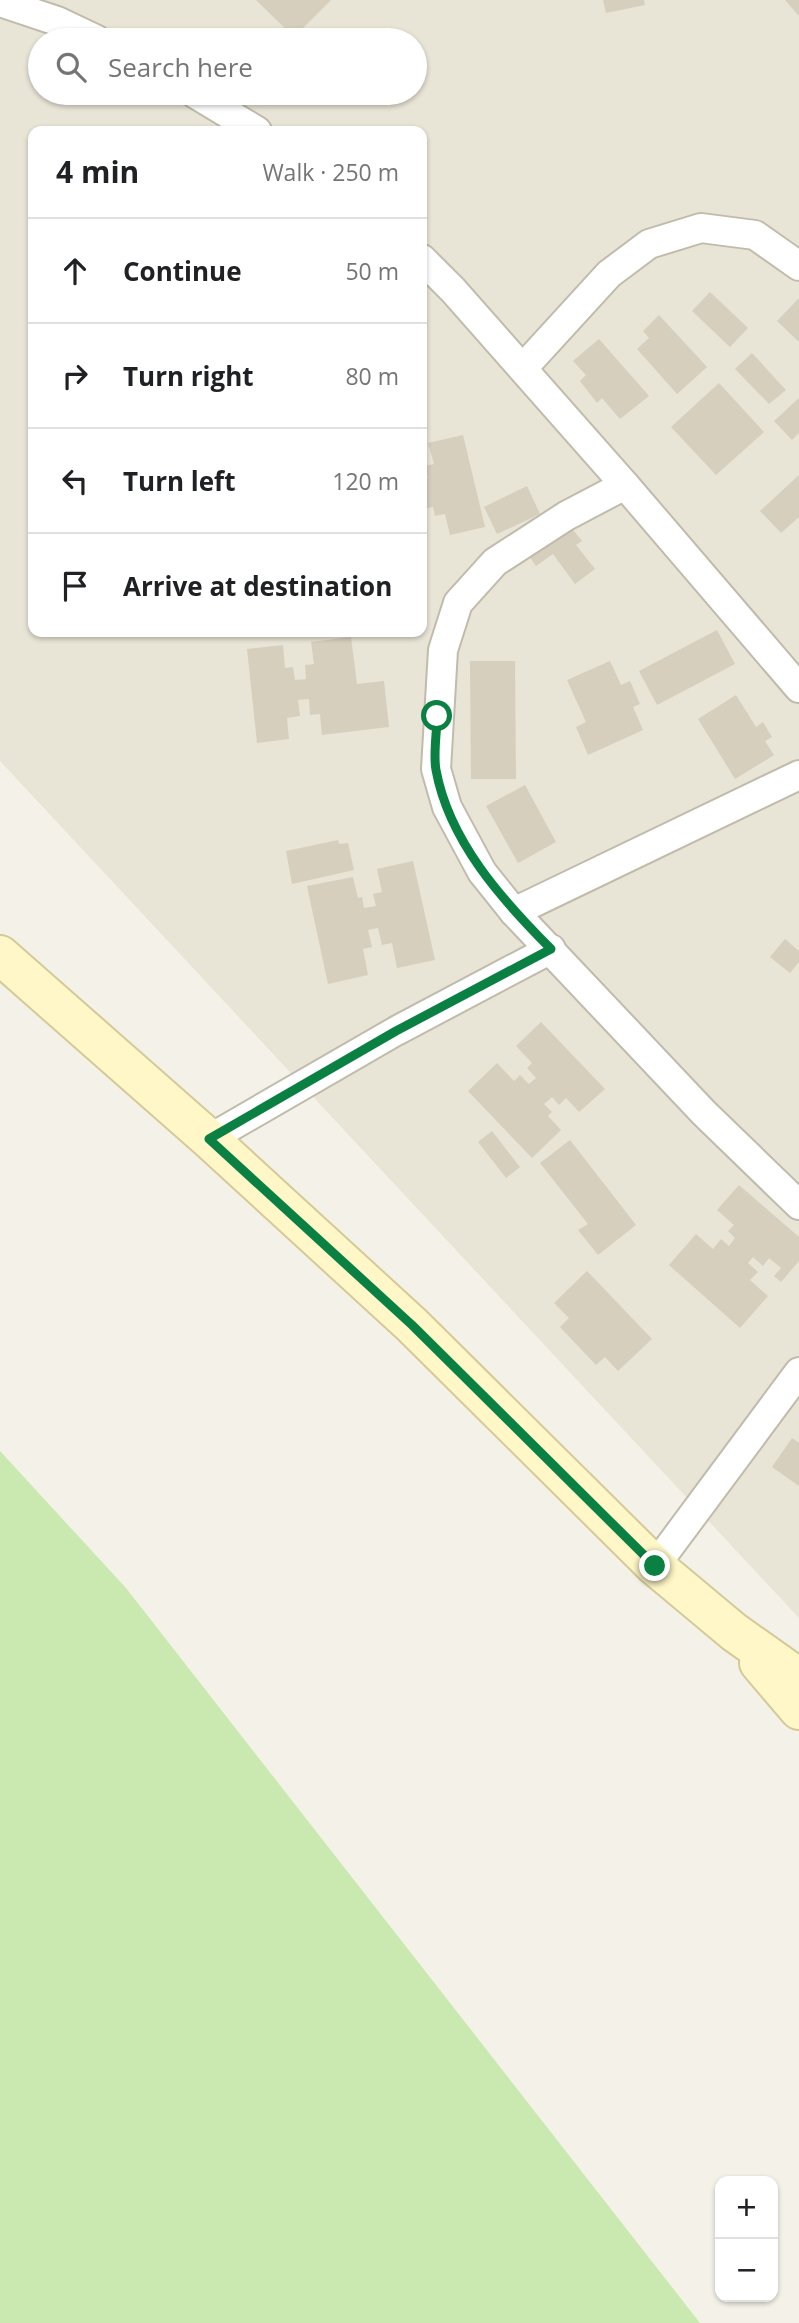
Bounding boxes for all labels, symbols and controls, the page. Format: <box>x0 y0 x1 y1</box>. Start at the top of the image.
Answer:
search box <box>28 28 427 105</box>
icon: search <box>52 48 90 86</box>
text: Search here <box>108 49 253 85</box>
text: 4 min <box>56 151 139 192</box>
text: Walk · 250 m <box>262 156 399 188</box>
icon: ahead <box>56 252 94 290</box>
text: Continue <box>123 253 242 289</box>
text: 50 m <box>345 255 399 287</box>
icon: right <box>56 357 94 395</box>
text: Turn right <box>123 358 254 394</box>
text: 80 m <box>345 360 399 392</box>
icon: left <box>56 462 94 500</box>
text: Turn left <box>123 463 235 499</box>
text: 120 m <box>332 465 399 497</box>
icon: arrive <box>56 567 94 605</box>
text: Arrive at destination <box>123 568 392 604</box>
route start <box>421 700 452 731</box>
route end <box>639 1550 670 1581</box>
map controls <box>715 2176 778 2302</box>
button: + <box>715 2176 778 2239</box>
button: − <box>715 2239 778 2302</box>

